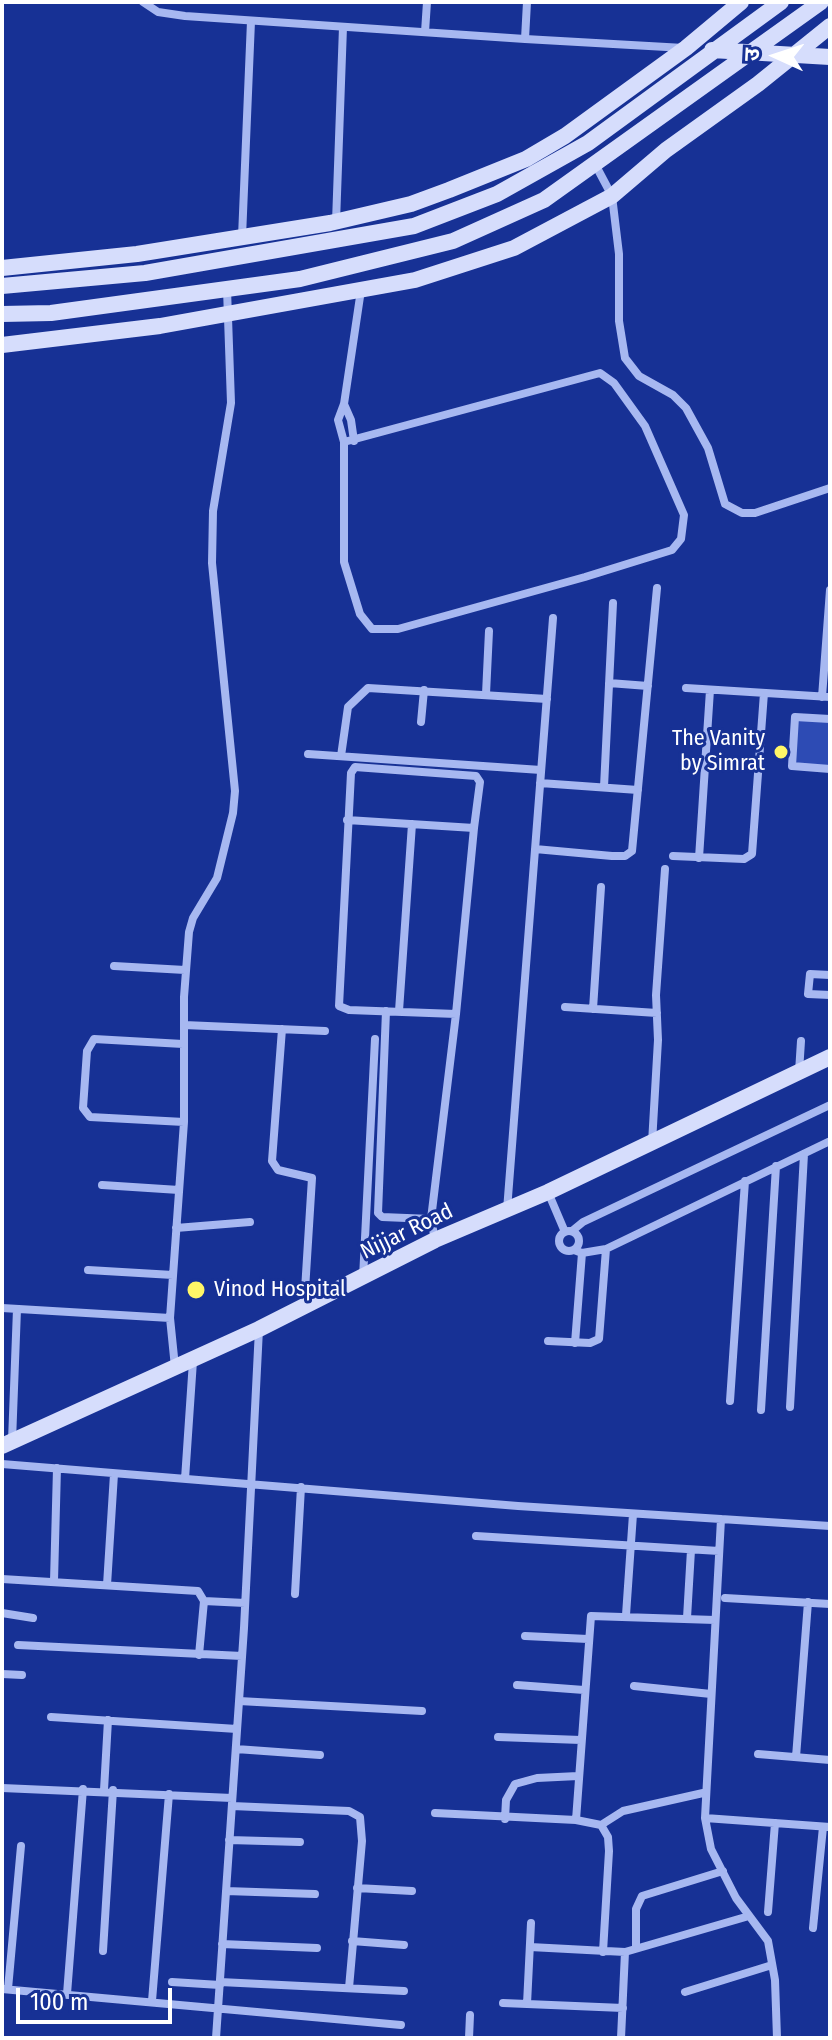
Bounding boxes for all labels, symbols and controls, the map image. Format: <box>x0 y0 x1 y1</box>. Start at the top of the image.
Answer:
north arrow <box>736 16 816 96</box>
text: उ <box>738 48 765 62</box>
place label: The Vanity by Simrat <box>672 726 765 778</box>
marker: The Vanity by Simrat <box>772 743 790 761</box>
street label: Nijjar Road <box>357 1198 457 1266</box>
place label: Vinod Hospital <box>214 1277 346 1303</box>
marker: Vinod Hospital <box>185 1279 207 1301</box>
scale bar <box>20 1972 176 2022</box>
text: 100 m <box>30 1988 88 2016</box>

